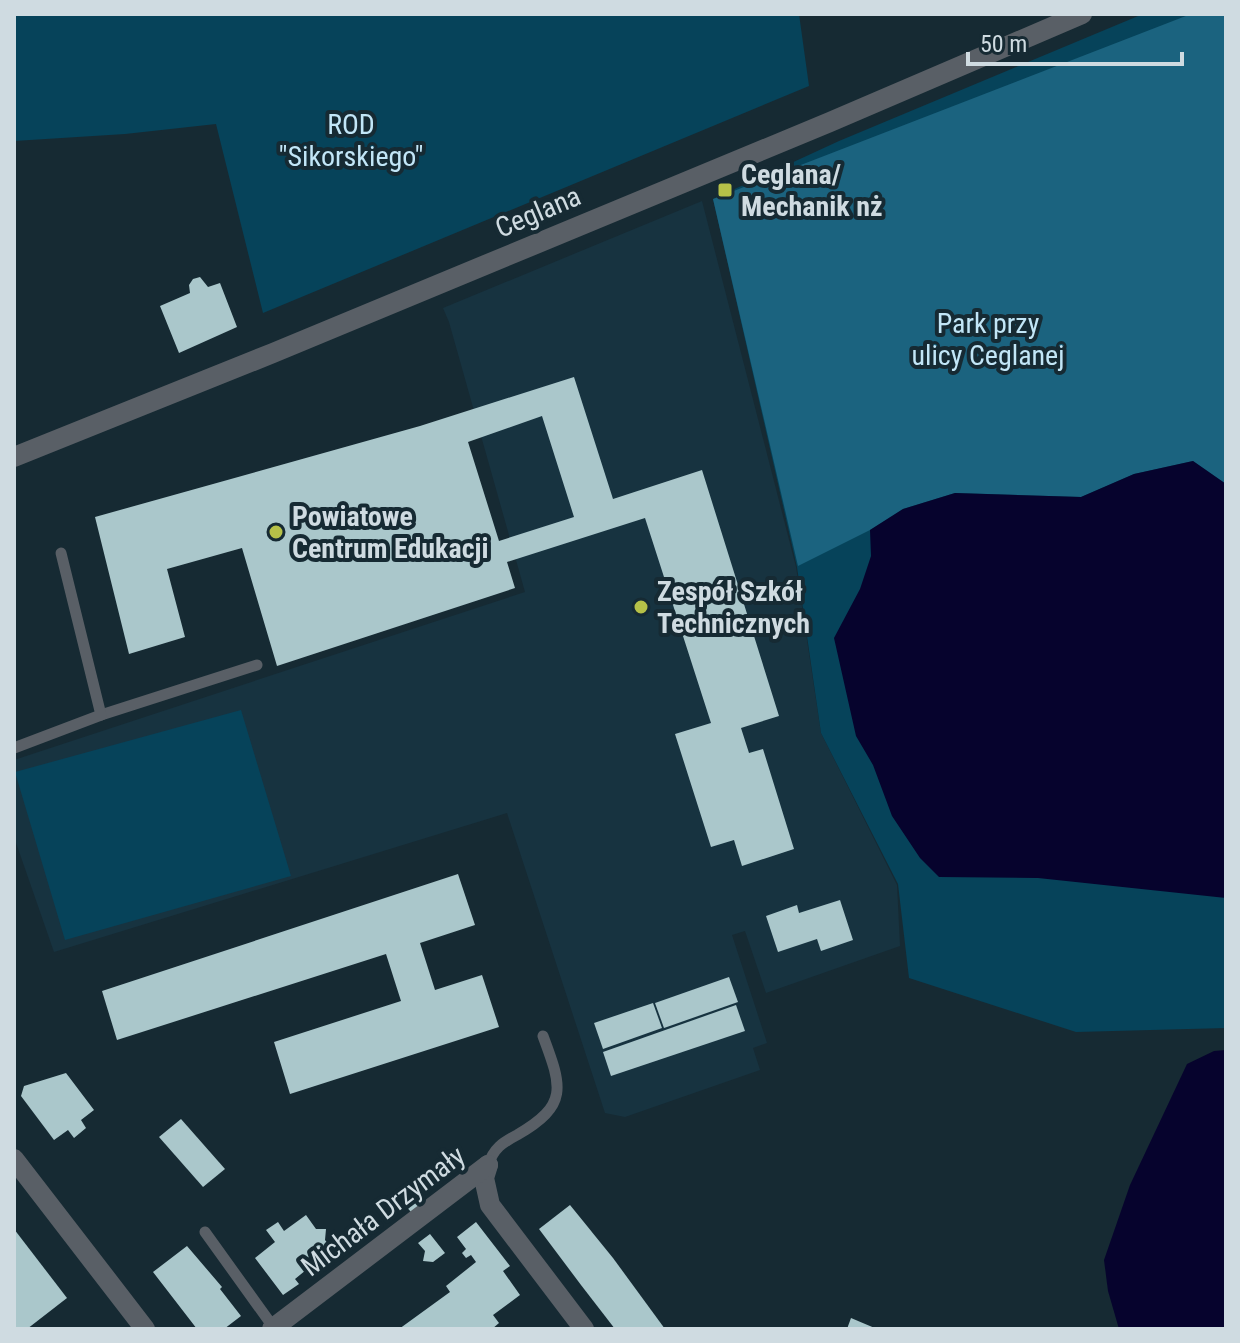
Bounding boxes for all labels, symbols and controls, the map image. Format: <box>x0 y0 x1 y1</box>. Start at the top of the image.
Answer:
scale bar <box>968 16 1182 66</box>
text: 50 m <box>980 30 1027 58</box>
park label: ROD "Sikorskiego" <box>278 108 424 173</box>
place label: Ceglana/ Mechanik nż <box>741 158 883 223</box>
street label: Ceglana <box>490 179 586 245</box>
marker: Ceglana/ Mechanik nż <box>716 181 734 199</box>
park label: Park przy ulicy Ceglanej <box>911 307 1065 372</box>
place label: Powiatowe Centrum Edukacji <box>292 500 488 565</box>
marker: Powiatowe Centrum Edukacji <box>267 523 285 541</box>
place label: Zespół Szkół Technicznych <box>657 575 810 640</box>
marker: Zespół Szkół Technicznych <box>632 598 650 616</box>
street label: Michała Drzymały <box>295 1139 471 1283</box>

